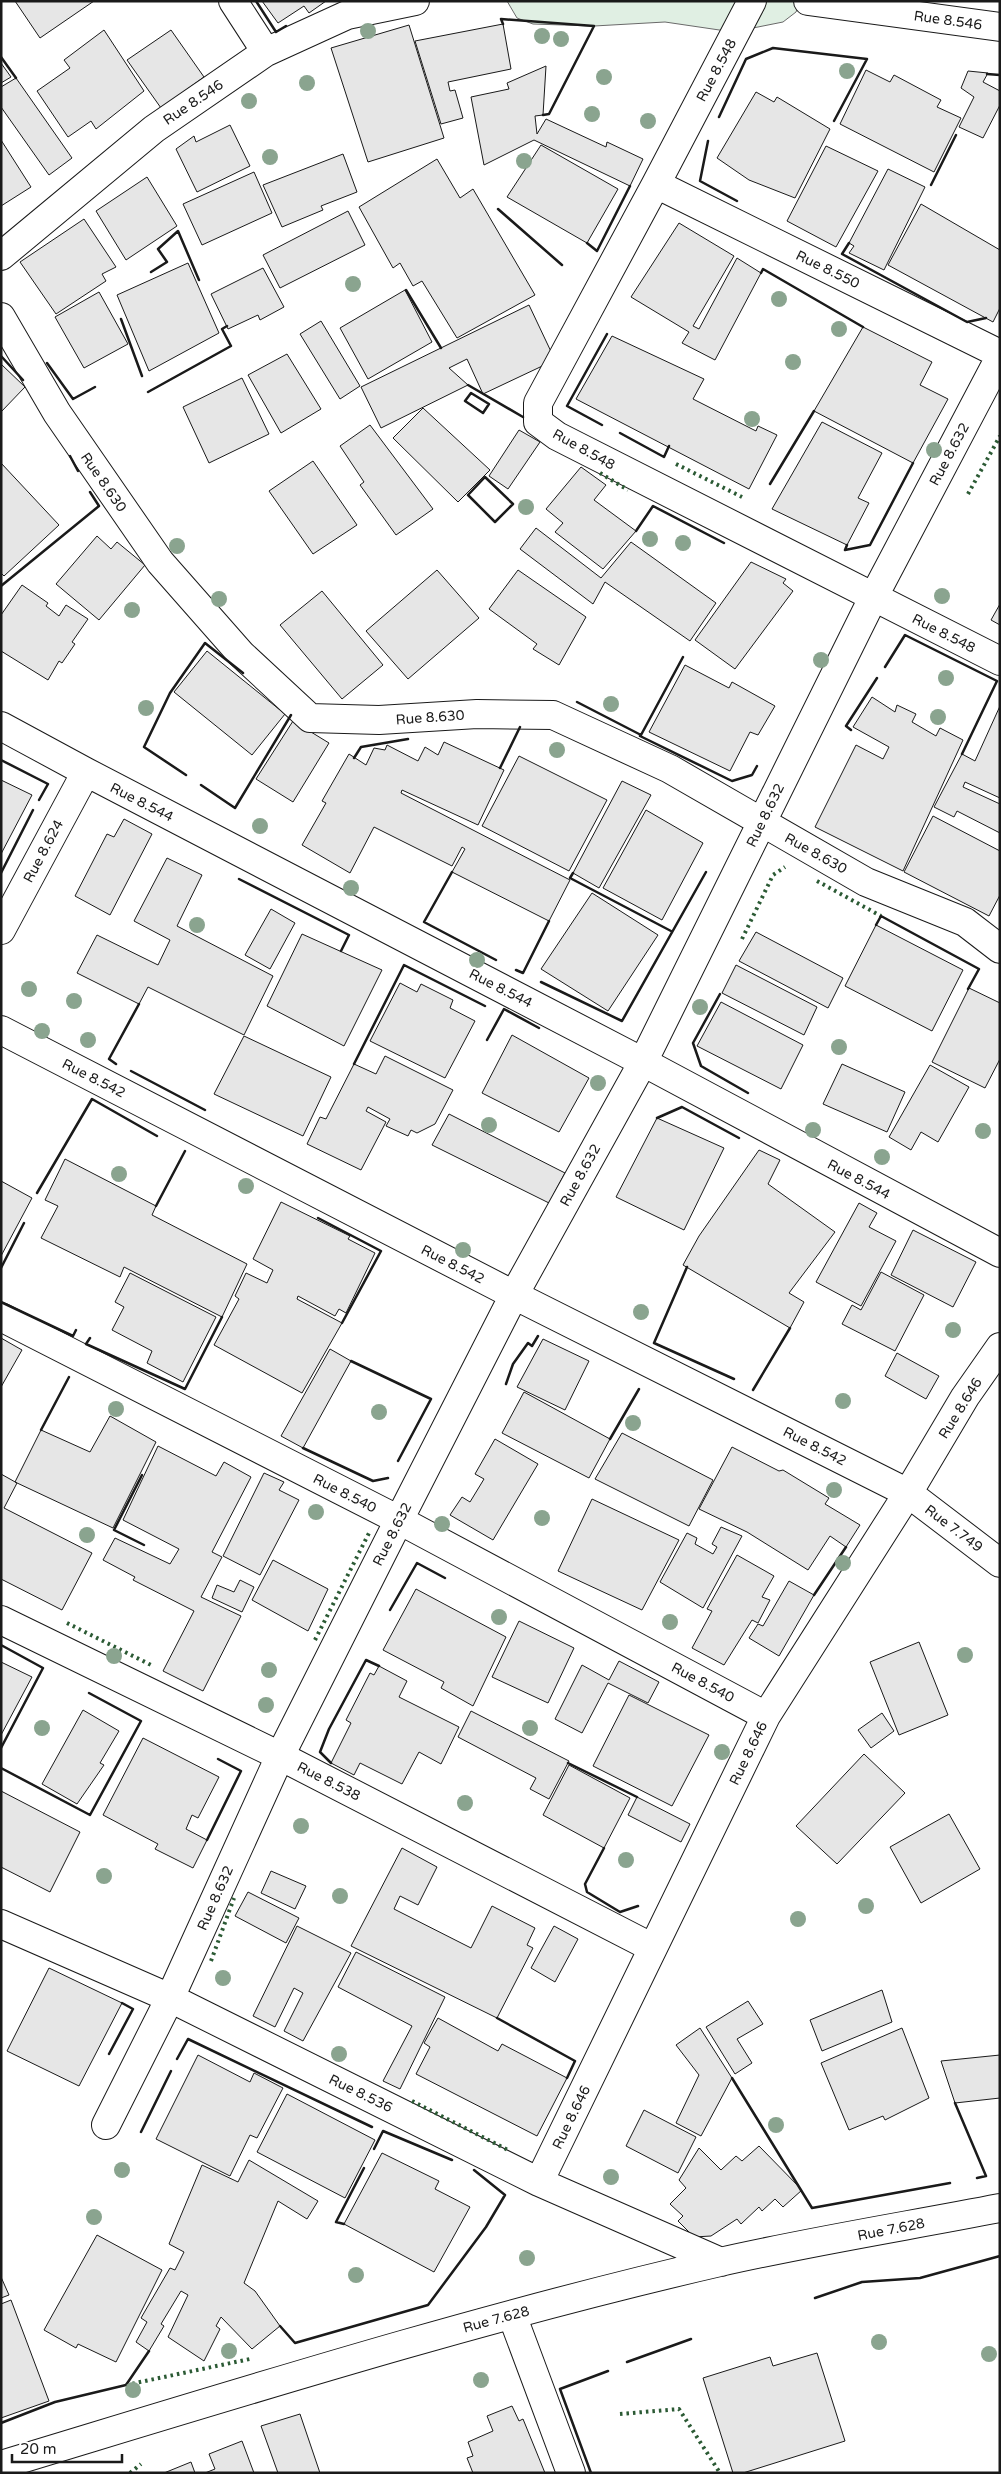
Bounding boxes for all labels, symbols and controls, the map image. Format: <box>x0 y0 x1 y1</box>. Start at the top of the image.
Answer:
street label: Rue 8.546 <box>913 7 983 34</box>
street label: Rue 8.548 <box>693 36 740 105</box>
street label: Rue 8.546 <box>160 76 227 129</box>
street label: Rue 8.550 <box>793 247 863 292</box>
street label: Rue 8.632 <box>926 420 973 489</box>
street label: Rue 8.548 <box>550 425 618 474</box>
street label: Rue 8.630 <box>77 449 130 516</box>
street label: Rue 8.548 <box>909 610 978 657</box>
street label: Rue 8.630 <box>395 707 465 728</box>
street label: Rue 8.544 <box>107 779 176 826</box>
street label: Rue 8.632 <box>743 781 788 850</box>
street label: Rue 8.624 <box>20 817 67 886</box>
street label: Rue 8.630 <box>782 829 850 878</box>
street label: Rue 8.544 <box>466 965 535 1012</box>
street label: Rue 8.542 <box>59 1055 128 1102</box>
street label: Rue 8.632 <box>556 1141 605 1209</box>
street label: Rue 8.544 <box>824 1156 893 1203</box>
street label: Rue 8.542 <box>418 1241 487 1288</box>
street label: Rue 8.646 <box>935 1374 986 1442</box>
street label: Rue 8.542 <box>780 1423 849 1470</box>
street label: Rue 8.540 <box>310 1470 379 1517</box>
street label: Rue 8.632 <box>369 1500 416 1569</box>
street label: Rue 7.749 <box>921 1501 986 1556</box>
street label: Rue 8.540 <box>668 1659 737 1706</box>
street label: Rue 8.646 <box>726 1718 771 1788</box>
street label: Rue 8.538 <box>294 1758 363 1805</box>
street label: Rue 8.632 <box>194 1863 237 1933</box>
street label: Rue 8.536 <box>326 2071 396 2116</box>
street label: Rue 8.646 <box>549 2082 594 2152</box>
street label: Rue 7.628 <box>856 2215 926 2244</box>
street label: Rue 7.628 <box>461 2302 531 2337</box>
scale bar <box>12 2432 122 2464</box>
text: 20 m <box>20 2440 57 2458</box>

